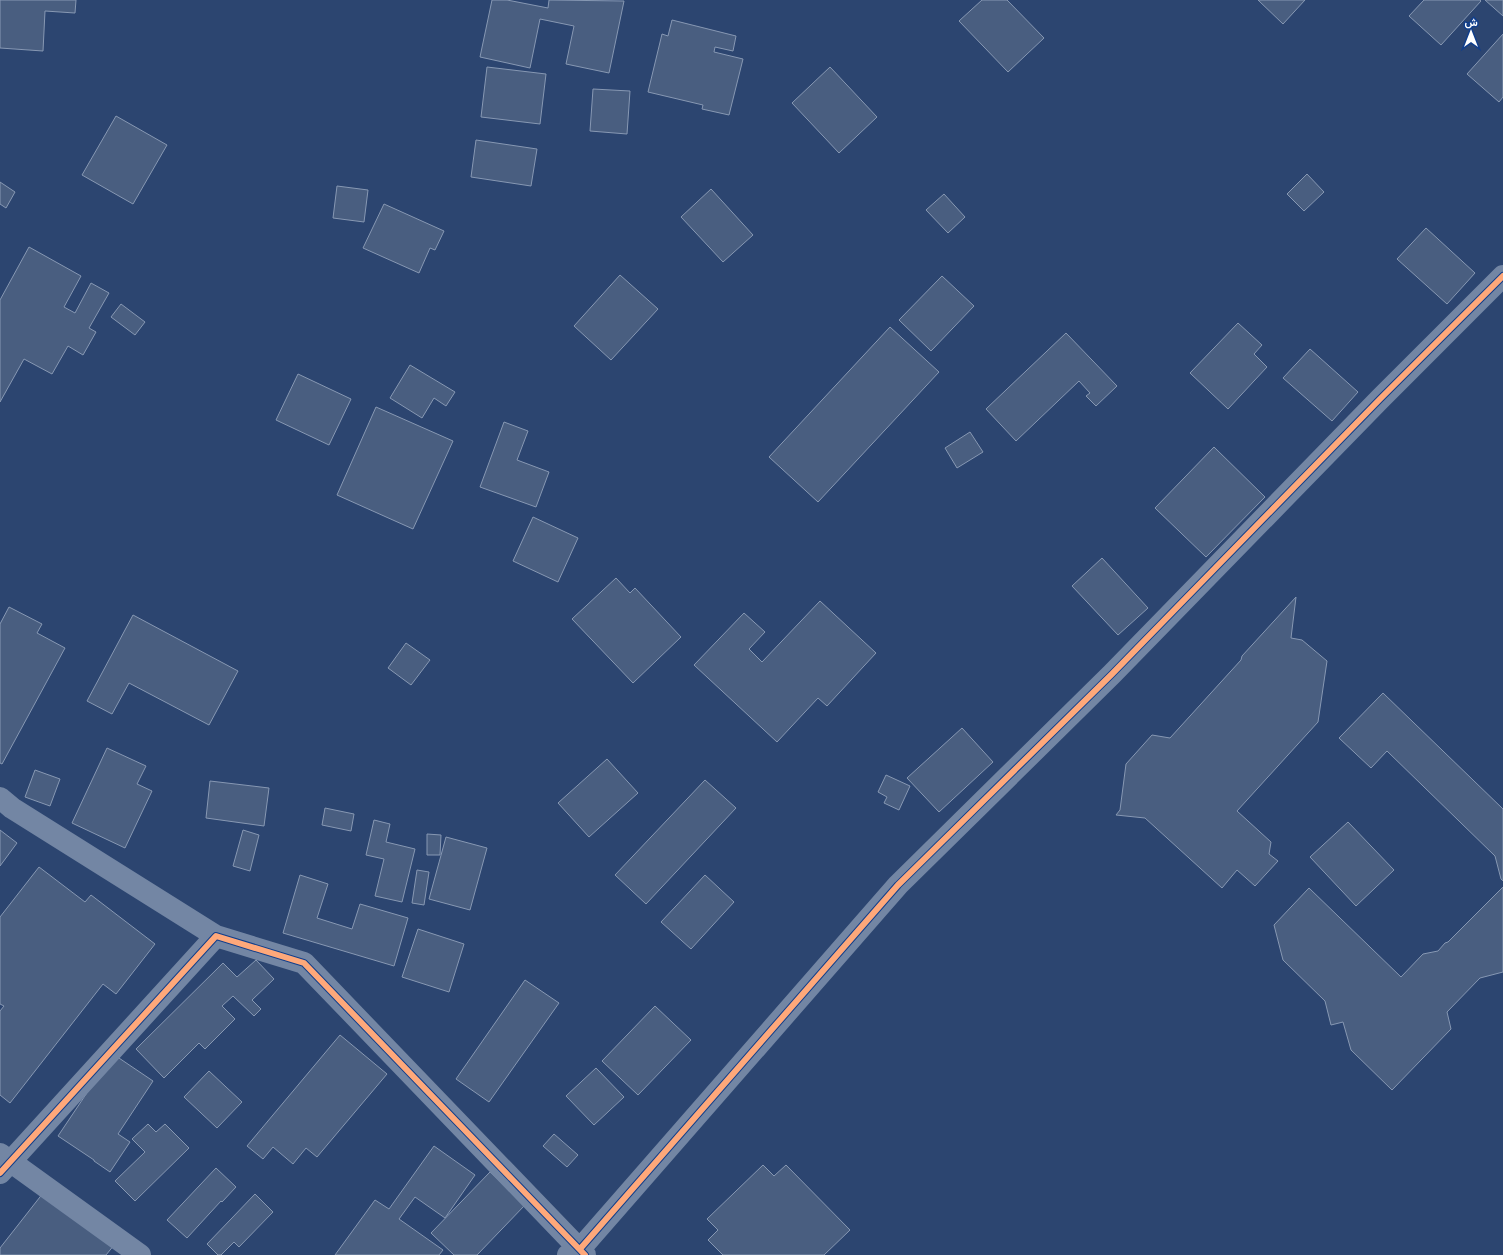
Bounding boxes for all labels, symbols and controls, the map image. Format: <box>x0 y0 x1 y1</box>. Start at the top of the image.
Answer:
north arrow <box>1451 12 1491 52</box>
text: ش <box>1464 15 1478 29</box>

